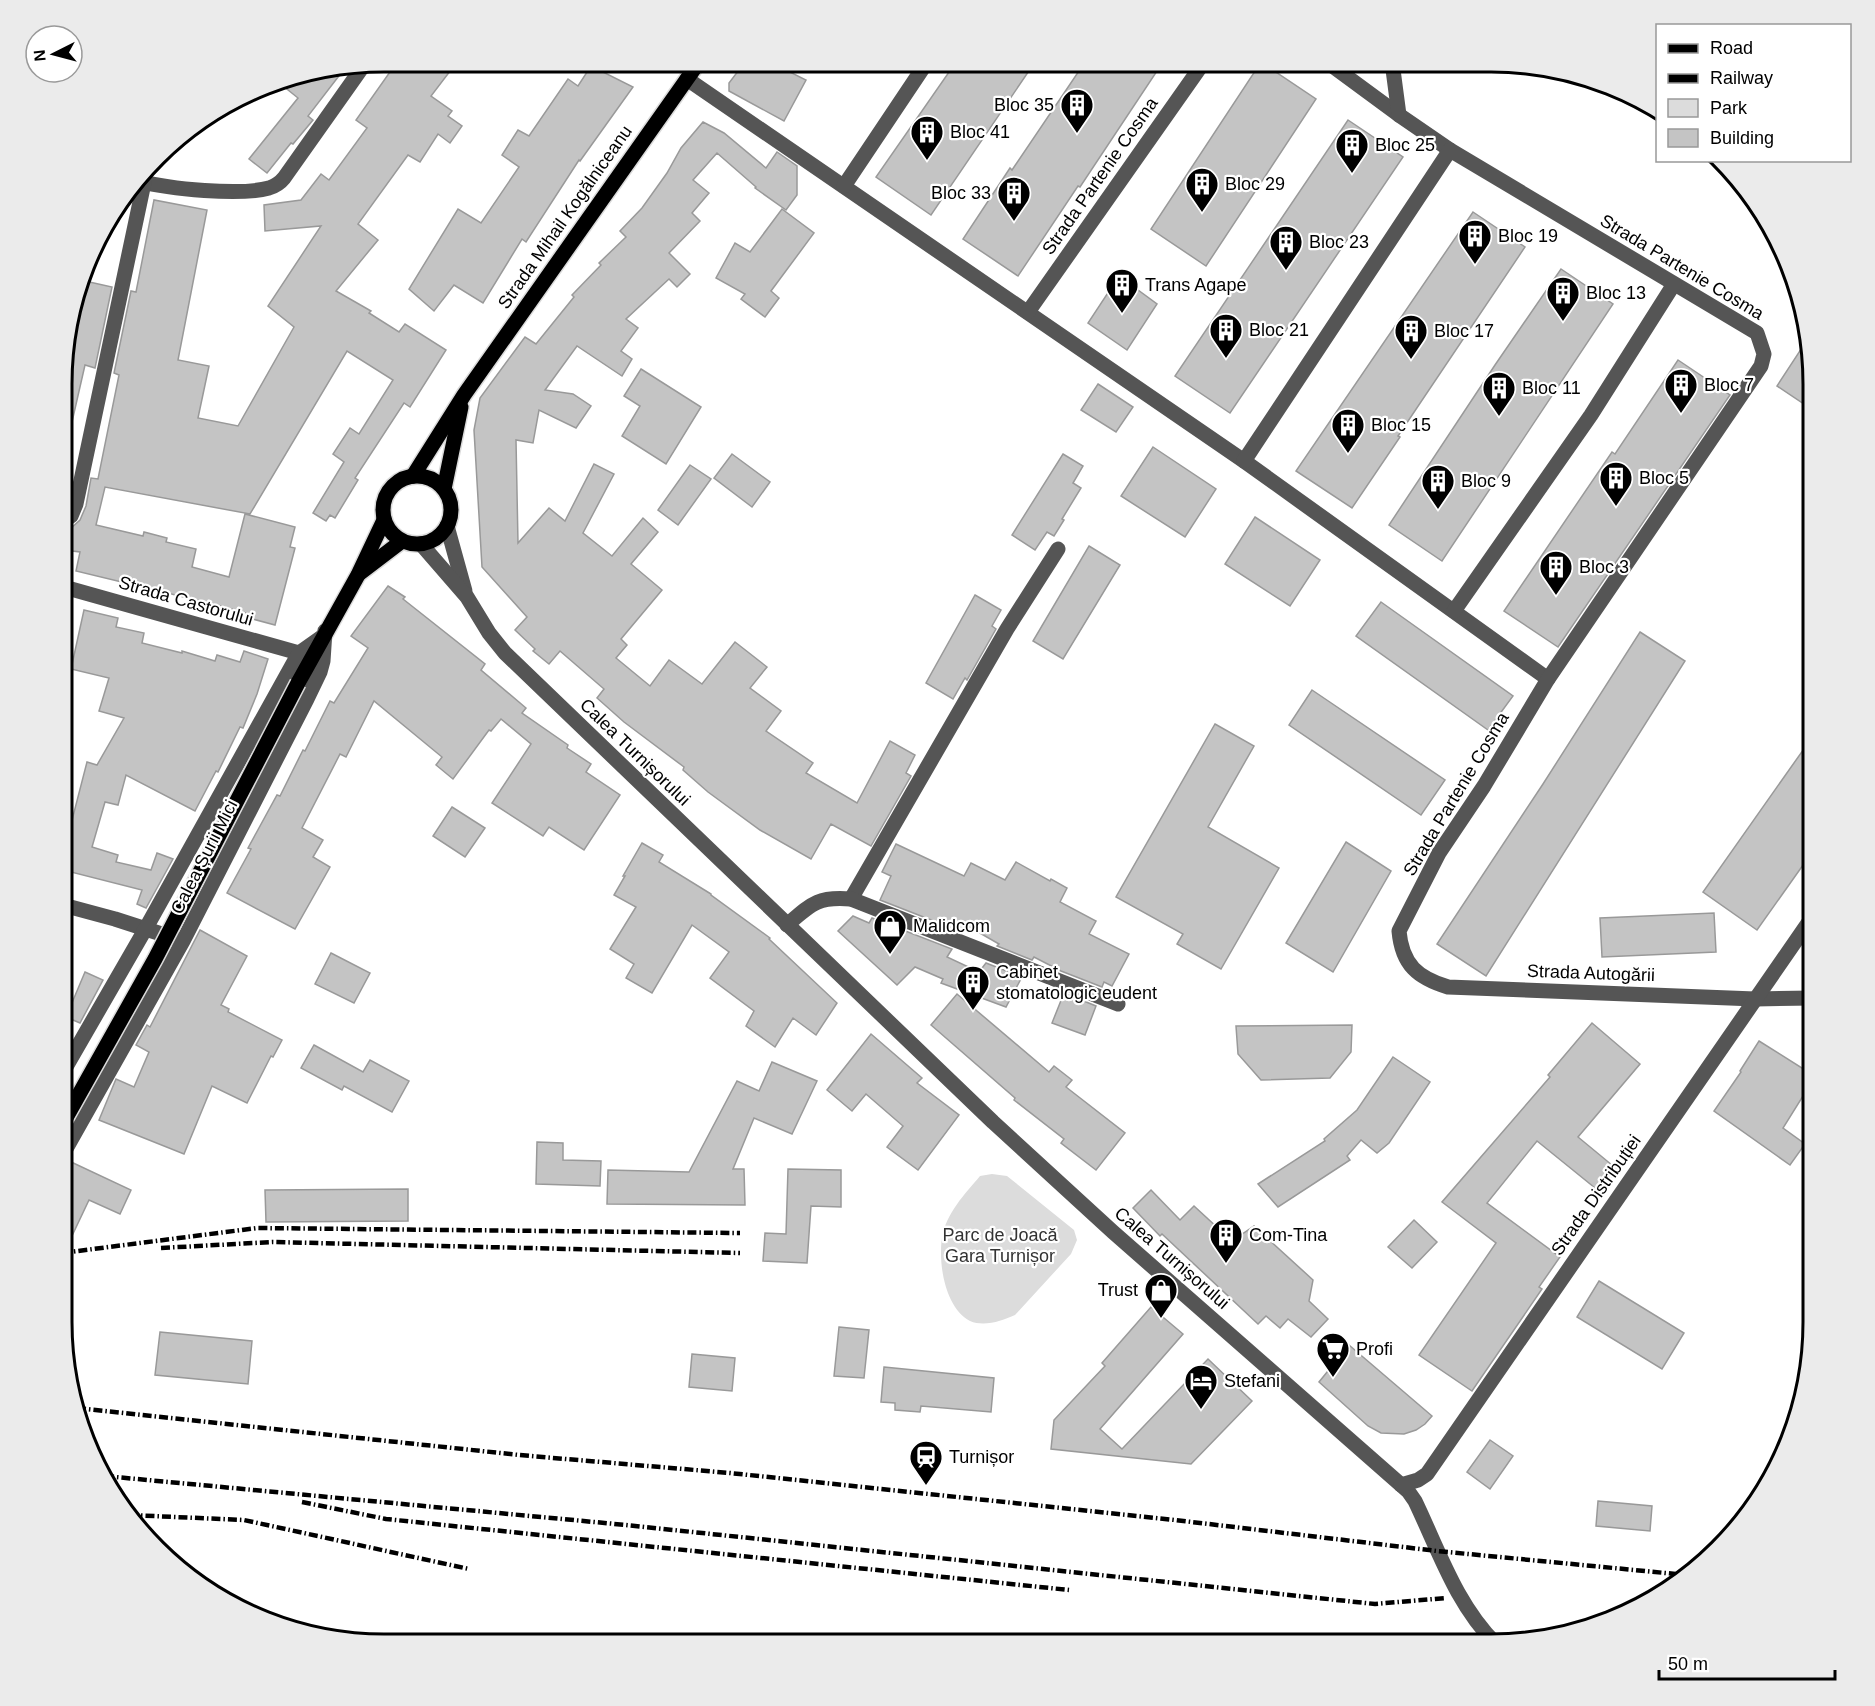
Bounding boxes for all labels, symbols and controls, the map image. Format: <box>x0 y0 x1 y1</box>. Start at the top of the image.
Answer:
north arrow <box>24 24 84 84</box>
legend <box>1656 24 1851 162</box>
text: Road <box>1710 38 1753 58</box>
text: N <box>31 49 49 62</box>
text: Railway <box>1710 68 1773 88</box>
building icon: Bloc 35 <box>1059 87 1095 134</box>
street label: Strada Partenie Cosma <box>1038 93 1162 258</box>
place label: Bloc 35 <box>994 95 1054 115</box>
text: Park <box>1710 98 1748 118</box>
building icon: Bloc 41 <box>909 114 945 161</box>
street label: Strada Mihail Kogălniceanu <box>494 122 636 312</box>
place label: Bloc 41 <box>950 122 1010 142</box>
building icon: Bloc 25 <box>1334 127 1370 174</box>
text: Building <box>1710 128 1774 148</box>
place label: Bloc 25 <box>1375 135 1435 155</box>
building icon: Bloc 29 <box>1184 166 1220 213</box>
place label: Bloc 29 <box>1225 174 1285 194</box>
building icon: Bloc 33 <box>996 175 1032 222</box>
place label: Bloc 33 <box>931 183 991 203</box>
street label: Strada Partenie Cosma <box>1597 210 1768 324</box>
building icon: Bloc 19 <box>1457 218 1493 265</box>
building icon: Bloc 23 <box>1268 224 1304 271</box>
place label: Bloc 19 <box>1498 226 1558 246</box>
place label: Bloc 23 <box>1309 232 1369 252</box>
building icon: Trans Agape <box>1104 267 1140 314</box>
place label: Trans Agape <box>1145 275 1246 295</box>
building icon: Bloc 13 <box>1545 275 1581 322</box>
place label: Bloc 13 <box>1586 283 1646 303</box>
building icon: Bloc 21 <box>1208 312 1244 359</box>
building icon: Bloc 17 <box>1393 313 1429 360</box>
place label: Bloc 21 <box>1249 320 1309 340</box>
place label: Bloc 17 <box>1434 321 1494 341</box>
building icon: Bloc 7 <box>1663 367 1699 414</box>
building icon: Bloc 11 <box>1481 370 1517 417</box>
place label: Bloc 7 <box>1704 375 1754 395</box>
place label: Bloc 11 <box>1522 378 1581 398</box>
building icon: Bloc 15 <box>1330 407 1366 454</box>
place label: Bloc 15 <box>1371 415 1431 435</box>
building icon: Bloc 5 <box>1598 460 1634 507</box>
building icon: Bloc 9 <box>1420 463 1456 510</box>
place label: Bloc 5 <box>1639 468 1689 488</box>
place label: Bloc 9 <box>1461 471 1511 491</box>
building icon: Bloc 3 <box>1538 549 1574 596</box>
place label: Bloc 3 <box>1579 557 1629 577</box>
street label: Strada Castorului <box>116 572 256 630</box>
street label: Calea Turnișorului <box>576 694 694 810</box>
street label: Strada Partenie Cosma <box>1399 708 1513 879</box>
street label: Calea Șurii Mici <box>167 797 241 917</box>
shop icon: Malidcom <box>872 908 908 955</box>
place label: Malidcom <box>913 916 990 936</box>
street label: Strada Autogării <box>1527 961 1655 985</box>
place label: Cabinet stomatologic eudent <box>996 962 1157 1003</box>
building icon: Cabinet stomatologic eudent <box>955 964 991 1011</box>
street label: Strada Distribuției <box>1547 1131 1645 1259</box>
street label: Calea Turnișorului <box>1111 1203 1233 1313</box>
building icon: Com-Tina <box>1208 1217 1244 1264</box>
park label: Parc de Joacă Gara Turnișor <box>942 1225 1059 1266</box>
place label: Com-Tina <box>1249 1225 1328 1245</box>
shop icon: Trust <box>1143 1272 1179 1319</box>
place label: Trust <box>1098 1280 1138 1300</box>
supermarket icon: Profi <box>1315 1331 1351 1378</box>
place label: Profi <box>1356 1339 1393 1359</box>
hotel icon: Stefani <box>1183 1363 1219 1410</box>
place label: Stefani <box>1224 1371 1280 1391</box>
station icon: Turnișor <box>908 1439 944 1486</box>
place label: Turnișor <box>949 1447 1014 1467</box>
scale bar <box>1659 1643 1834 1681</box>
text: 50 m <box>1668 1654 1708 1674</box>

